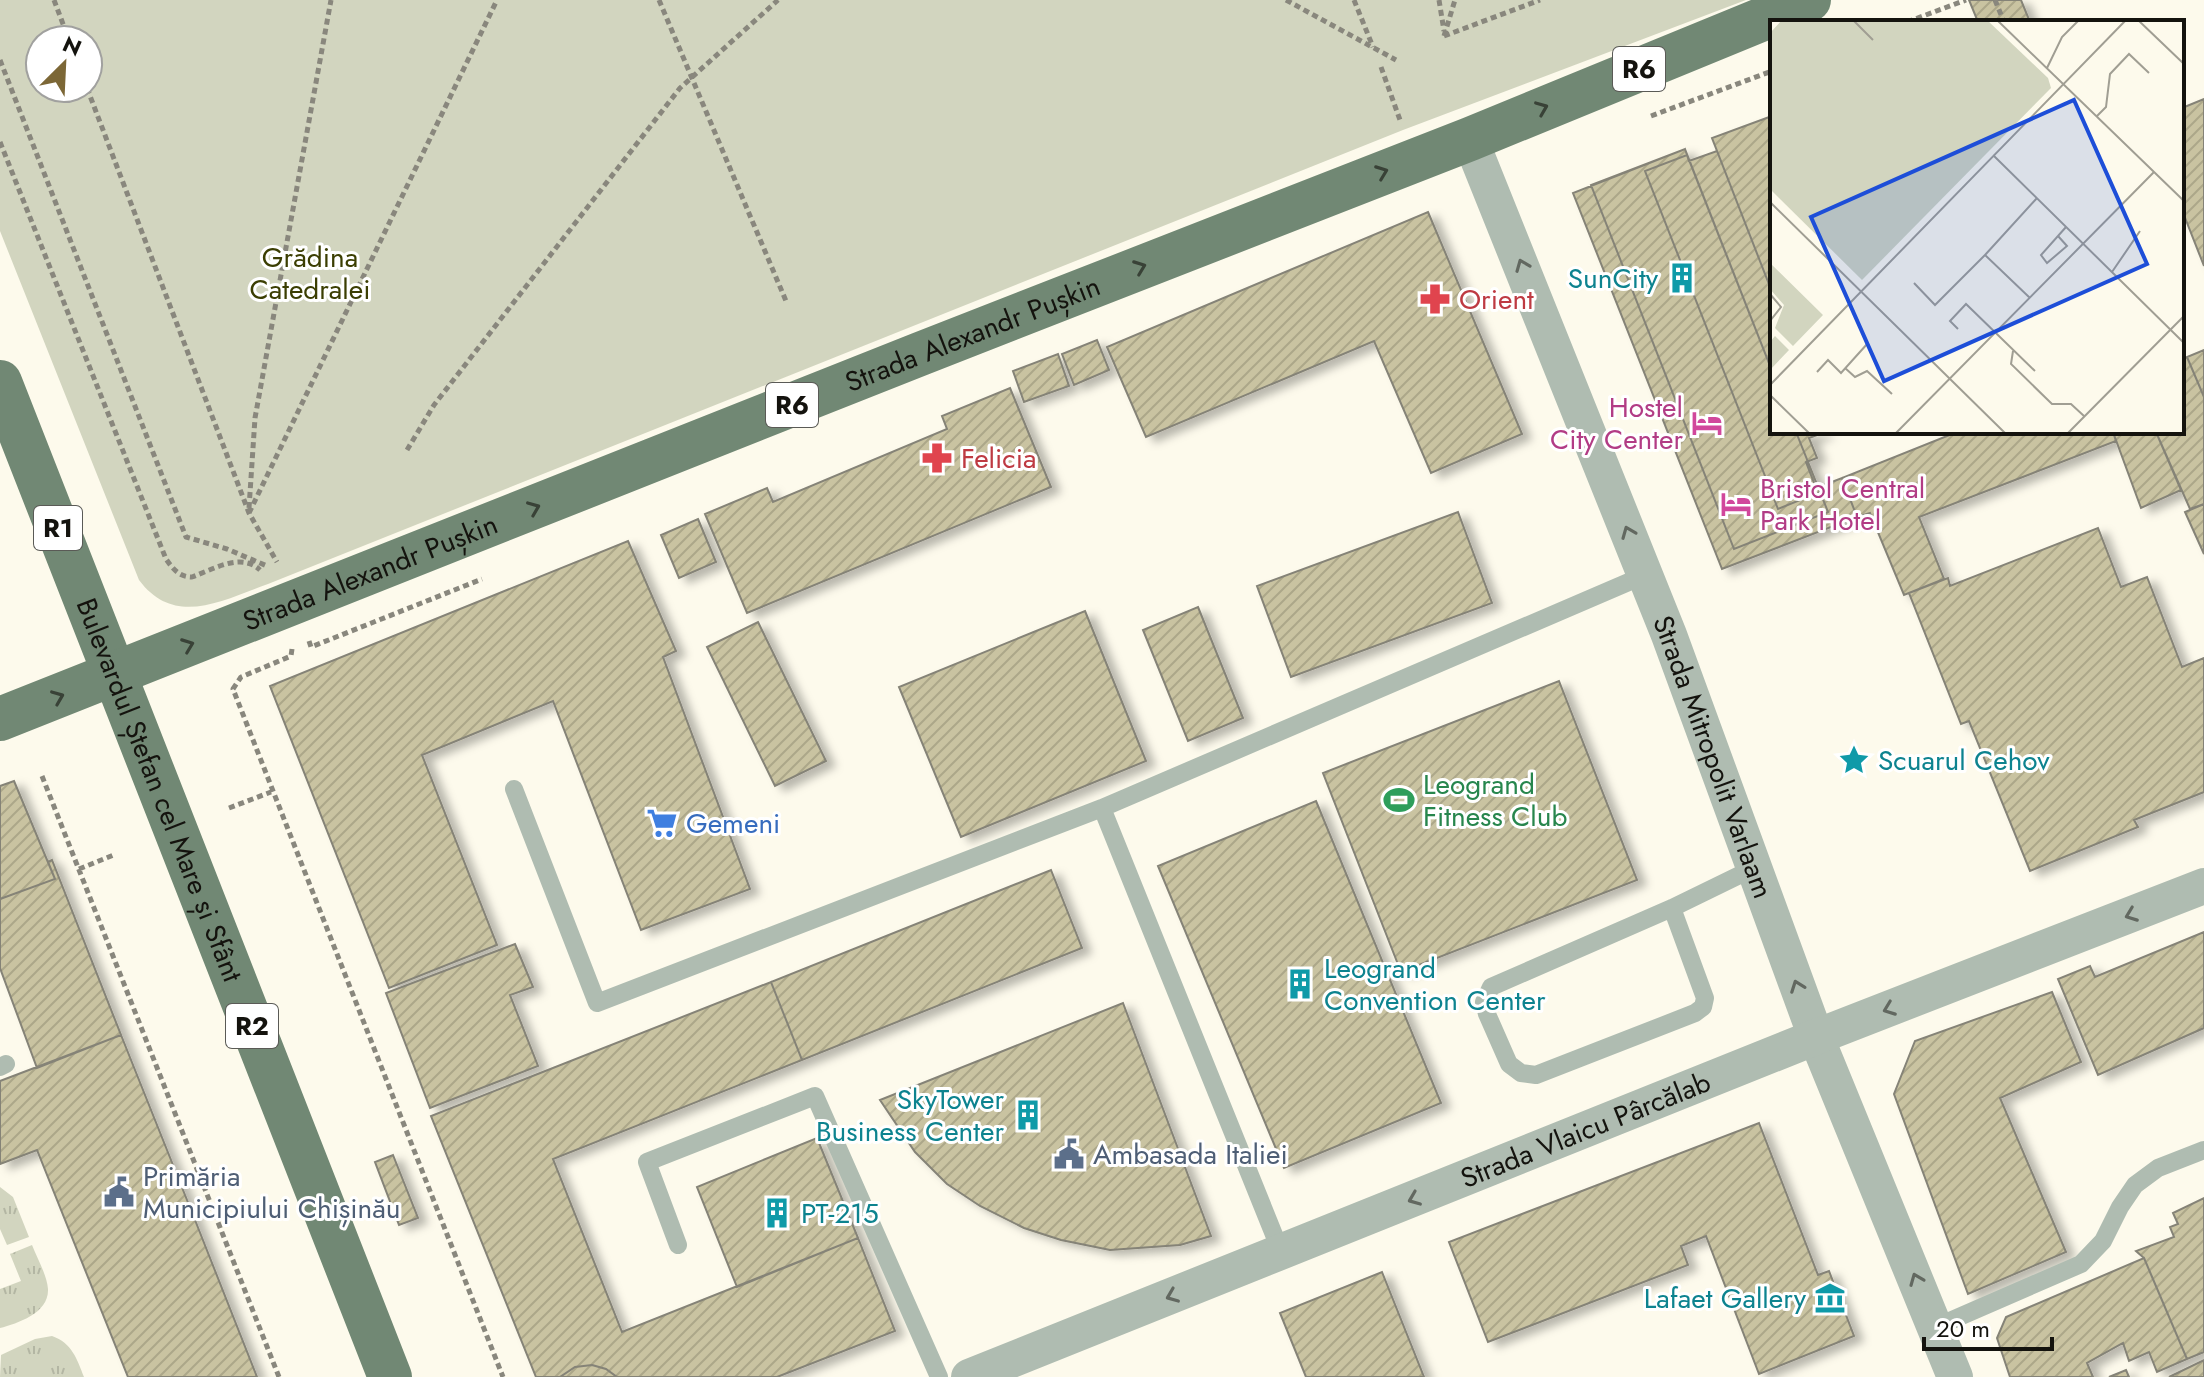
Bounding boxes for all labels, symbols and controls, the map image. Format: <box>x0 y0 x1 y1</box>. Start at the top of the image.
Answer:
inset map <box>1770 20 2184 434</box>
north arrow <box>24 24 104 104</box>
text: N <box>58 28 87 64</box>
road number: R6 <box>1613 47 1665 91</box>
one-way arrow <box>1534 101 1548 118</box>
one-way arrow <box>1374 165 1388 182</box>
park label: Grădina Catedralei <box>250 237 370 310</box>
place label: SunCity <box>1568 258 1659 299</box>
one-way arrow <box>1515 259 1531 273</box>
one-way arrow <box>1132 260 1146 277</box>
building icon: SunCity <box>1665 261 1699 295</box>
street label: Strada Alexandr Pușkin <box>839 265 1106 402</box>
place label: Orient <box>1459 279 1534 320</box>
pharmacy icon: Orient <box>1418 282 1452 316</box>
road number: R6 <box>766 383 818 427</box>
place label: Hostel City Center <box>1550 387 1683 460</box>
hotel icon: Hostel City Center <box>1690 406 1724 440</box>
place label: Felicia <box>961 438 1036 479</box>
pharmacy icon: Felicia <box>920 441 954 475</box>
place label: Bristol Central Park Hotel <box>1760 468 1925 541</box>
hotel icon: Bristol Central Park Hotel <box>1719 487 1753 521</box>
one-way arrow <box>526 501 540 518</box>
street label: Strada Alexandr Pușkin <box>236 503 503 641</box>
road number: R1 <box>34 506 82 550</box>
one-way arrow <box>1621 526 1638 540</box>
street label: Bulevardul Ștefan cel Mare și Sfânt <box>66 592 254 988</box>
street label: Strada Mitropolit Varlaam <box>1643 609 1784 904</box>
one-way arrow <box>181 638 195 655</box>
one-way arrow <box>50 690 64 706</box>
place label: Scuarul Cehov <box>1878 740 2050 781</box>
place icon: Scuarul Cehov <box>1837 743 1871 777</box>
place label: Leogrand Fitness Club <box>1423 764 1567 837</box>
sports icon: Leogrand Fitness Club <box>1382 783 1416 817</box>
place label: Gemeni <box>686 803 780 844</box>
supermarket icon: Gemeni <box>645 806 679 840</box>
one-way arrow <box>2125 905 2139 922</box>
place label: Leogrand Convention Center <box>1324 948 1546 1021</box>
building icon: Leogrand Convention Center <box>1283 967 1317 1001</box>
one-way arrow <box>1790 980 1807 994</box>
one-way arrow <box>1883 999 1897 1016</box>
road number: R2 <box>226 1004 278 1048</box>
street label: Strada Vlaicu Pârcălab <box>1454 1061 1716 1198</box>
place label: SkyTower Business Center <box>816 1079 1004 1152</box>
building icon: SkyTower Business Center <box>1011 1098 1045 1132</box>
place label: Ambasada Italiei <box>1093 1134 1288 1175</box>
public building icon: Ambasada Italiei <box>1052 1137 1086 1171</box>
place label: Primăria Municipiului Chișinău <box>143 1156 401 1229</box>
public building icon: Primăria Municipiului Chișinău <box>102 1175 136 1209</box>
one-way arrow <box>1408 1189 1422 1206</box>
place label: PT-215 <box>801 1193 879 1234</box>
building icon: PT-215 <box>760 1196 794 1230</box>
one-way arrow <box>1909 1272 1925 1287</box>
place label: Lafaet Gallery <box>1644 1278 1807 1319</box>
museum icon: Lafaet Gallery <box>1813 1281 1847 1315</box>
one-way arrow <box>1166 1286 1180 1303</box>
scale bar <box>1924 1301 2052 1351</box>
text: 20 m <box>1936 1311 1990 1346</box>

